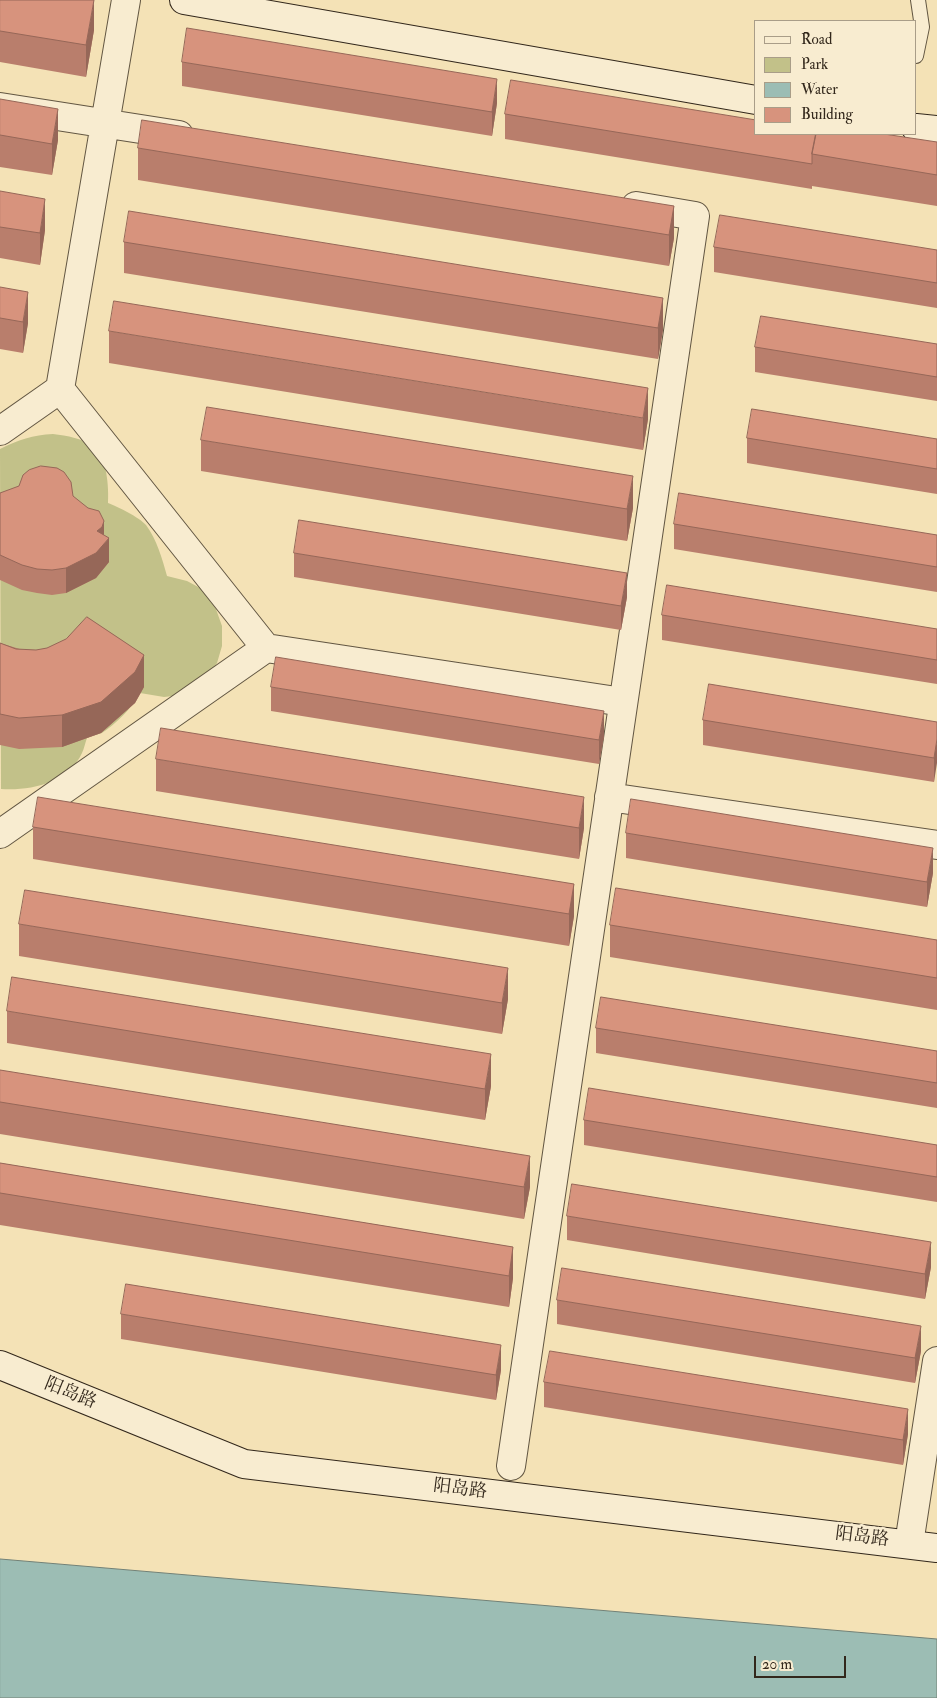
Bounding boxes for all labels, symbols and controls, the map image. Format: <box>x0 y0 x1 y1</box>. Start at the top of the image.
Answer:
legend <box>754 20 917 135</box>
text: Road <box>801 30 832 49</box>
text: Park <box>801 55 828 74</box>
text: Water <box>801 80 838 99</box>
text: Building <box>801 105 853 124</box>
street label: 阳岛路 <box>41 1374 99 1414</box>
street label: 阳岛路 <box>432 1476 488 1504</box>
street label: 阳岛路 <box>834 1524 890 1552</box>
scale bar <box>757 1646 850 1678</box>
text: 20 m <box>762 1655 792 1674</box>

